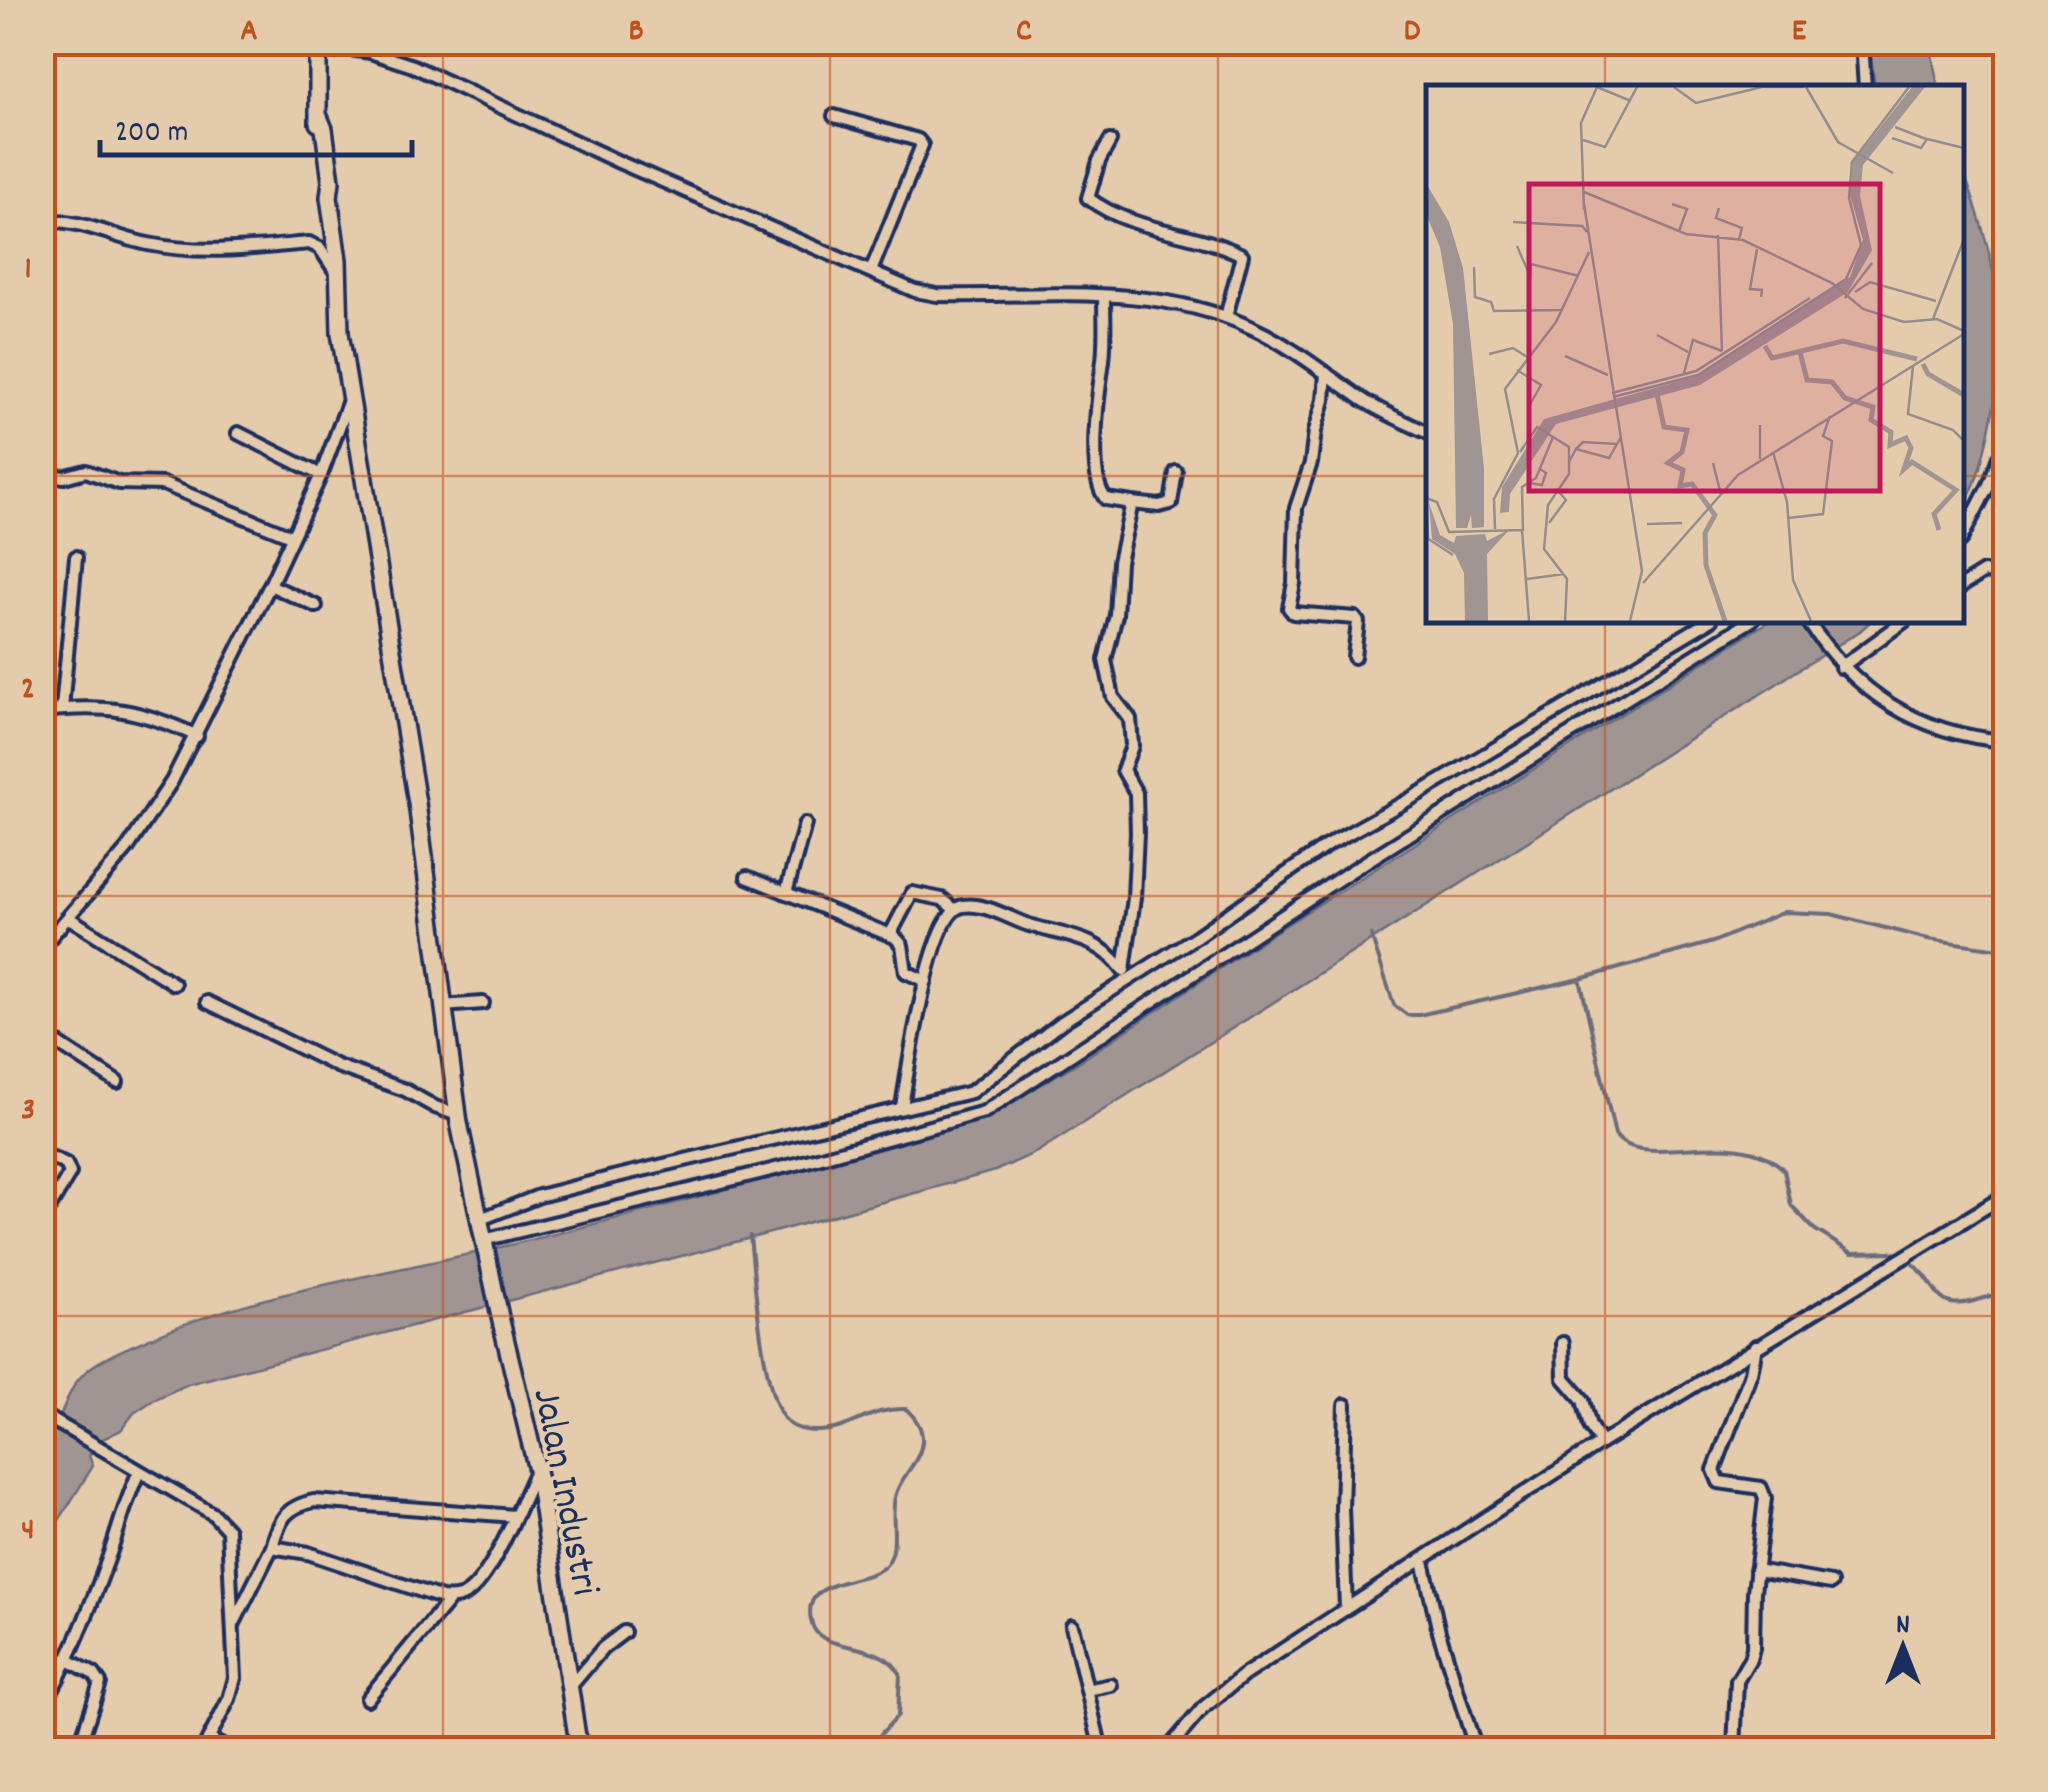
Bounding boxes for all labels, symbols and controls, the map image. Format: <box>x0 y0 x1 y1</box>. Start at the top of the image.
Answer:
text: A <box>240 10 258 56</box>
text: B <box>628 10 644 56</box>
text: C <box>1016 10 1032 56</box>
text: D <box>1404 10 1421 56</box>
text: E <box>1792 10 1807 56</box>
inset map <box>1426 85 1963 622</box>
scale bar <box>100 95 412 157</box>
text: 200 m <box>115 113 188 156</box>
text: 1 <box>24 248 32 294</box>
text: 2 <box>21 668 35 714</box>
text: 3 <box>21 1089 35 1135</box>
street label: Jalan Industri <box>515 1384 611 1601</box>
text: 4 <box>21 1509 35 1555</box>
north arrow <box>1853 1597 1953 1697</box>
text: N <box>1896 1607 1910 1647</box>

